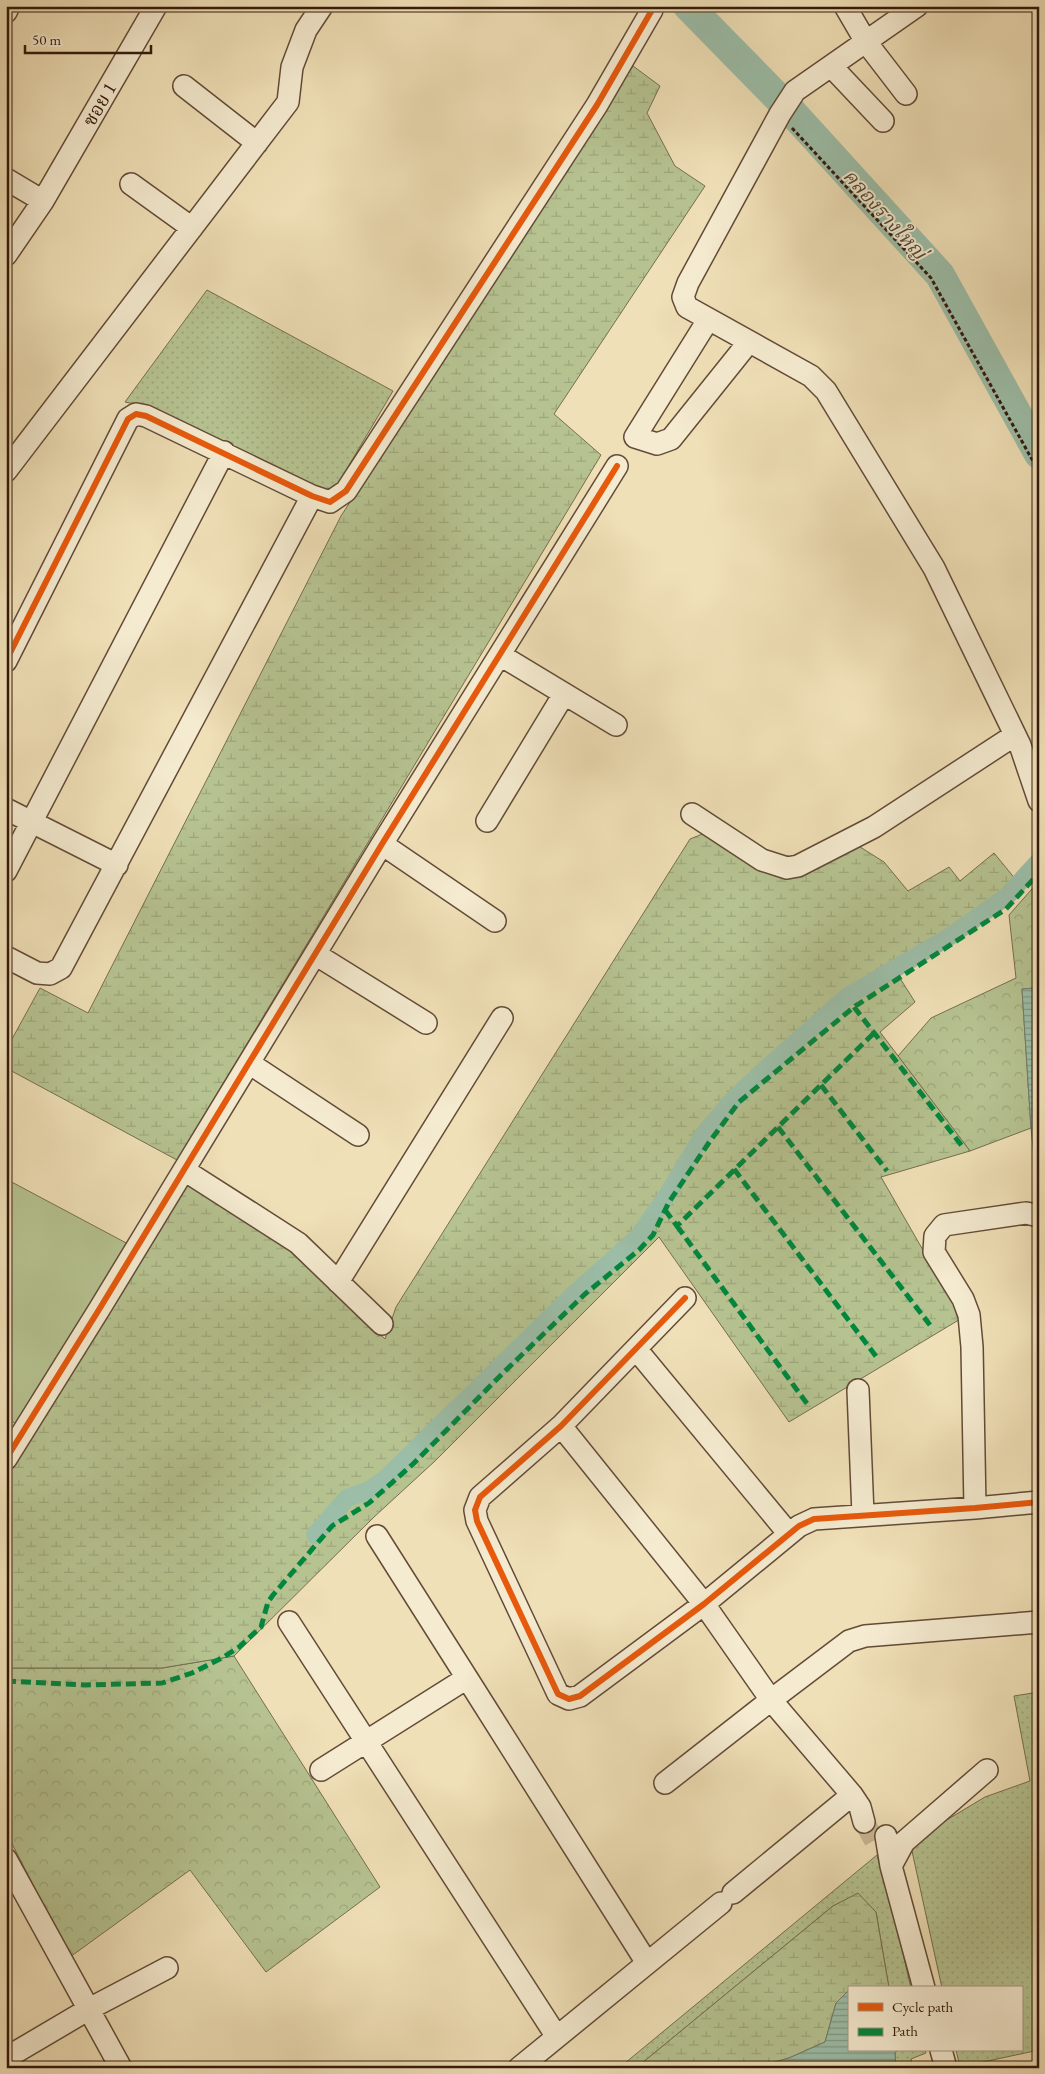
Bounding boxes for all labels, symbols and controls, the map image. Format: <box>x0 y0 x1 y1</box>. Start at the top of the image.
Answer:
scale bar <box>25 22 151 54</box>
text: 50 m <box>32 30 61 49</box>
street label: ซอย 1 <box>77 78 122 131</box>
water label: คลองรางใหญ่ <box>837 163 935 267</box>
legend <box>848 1986 1022 2052</box>
text: Cycle path <box>892 1997 954 2016</box>
text: Path <box>892 2021 918 2040</box>

